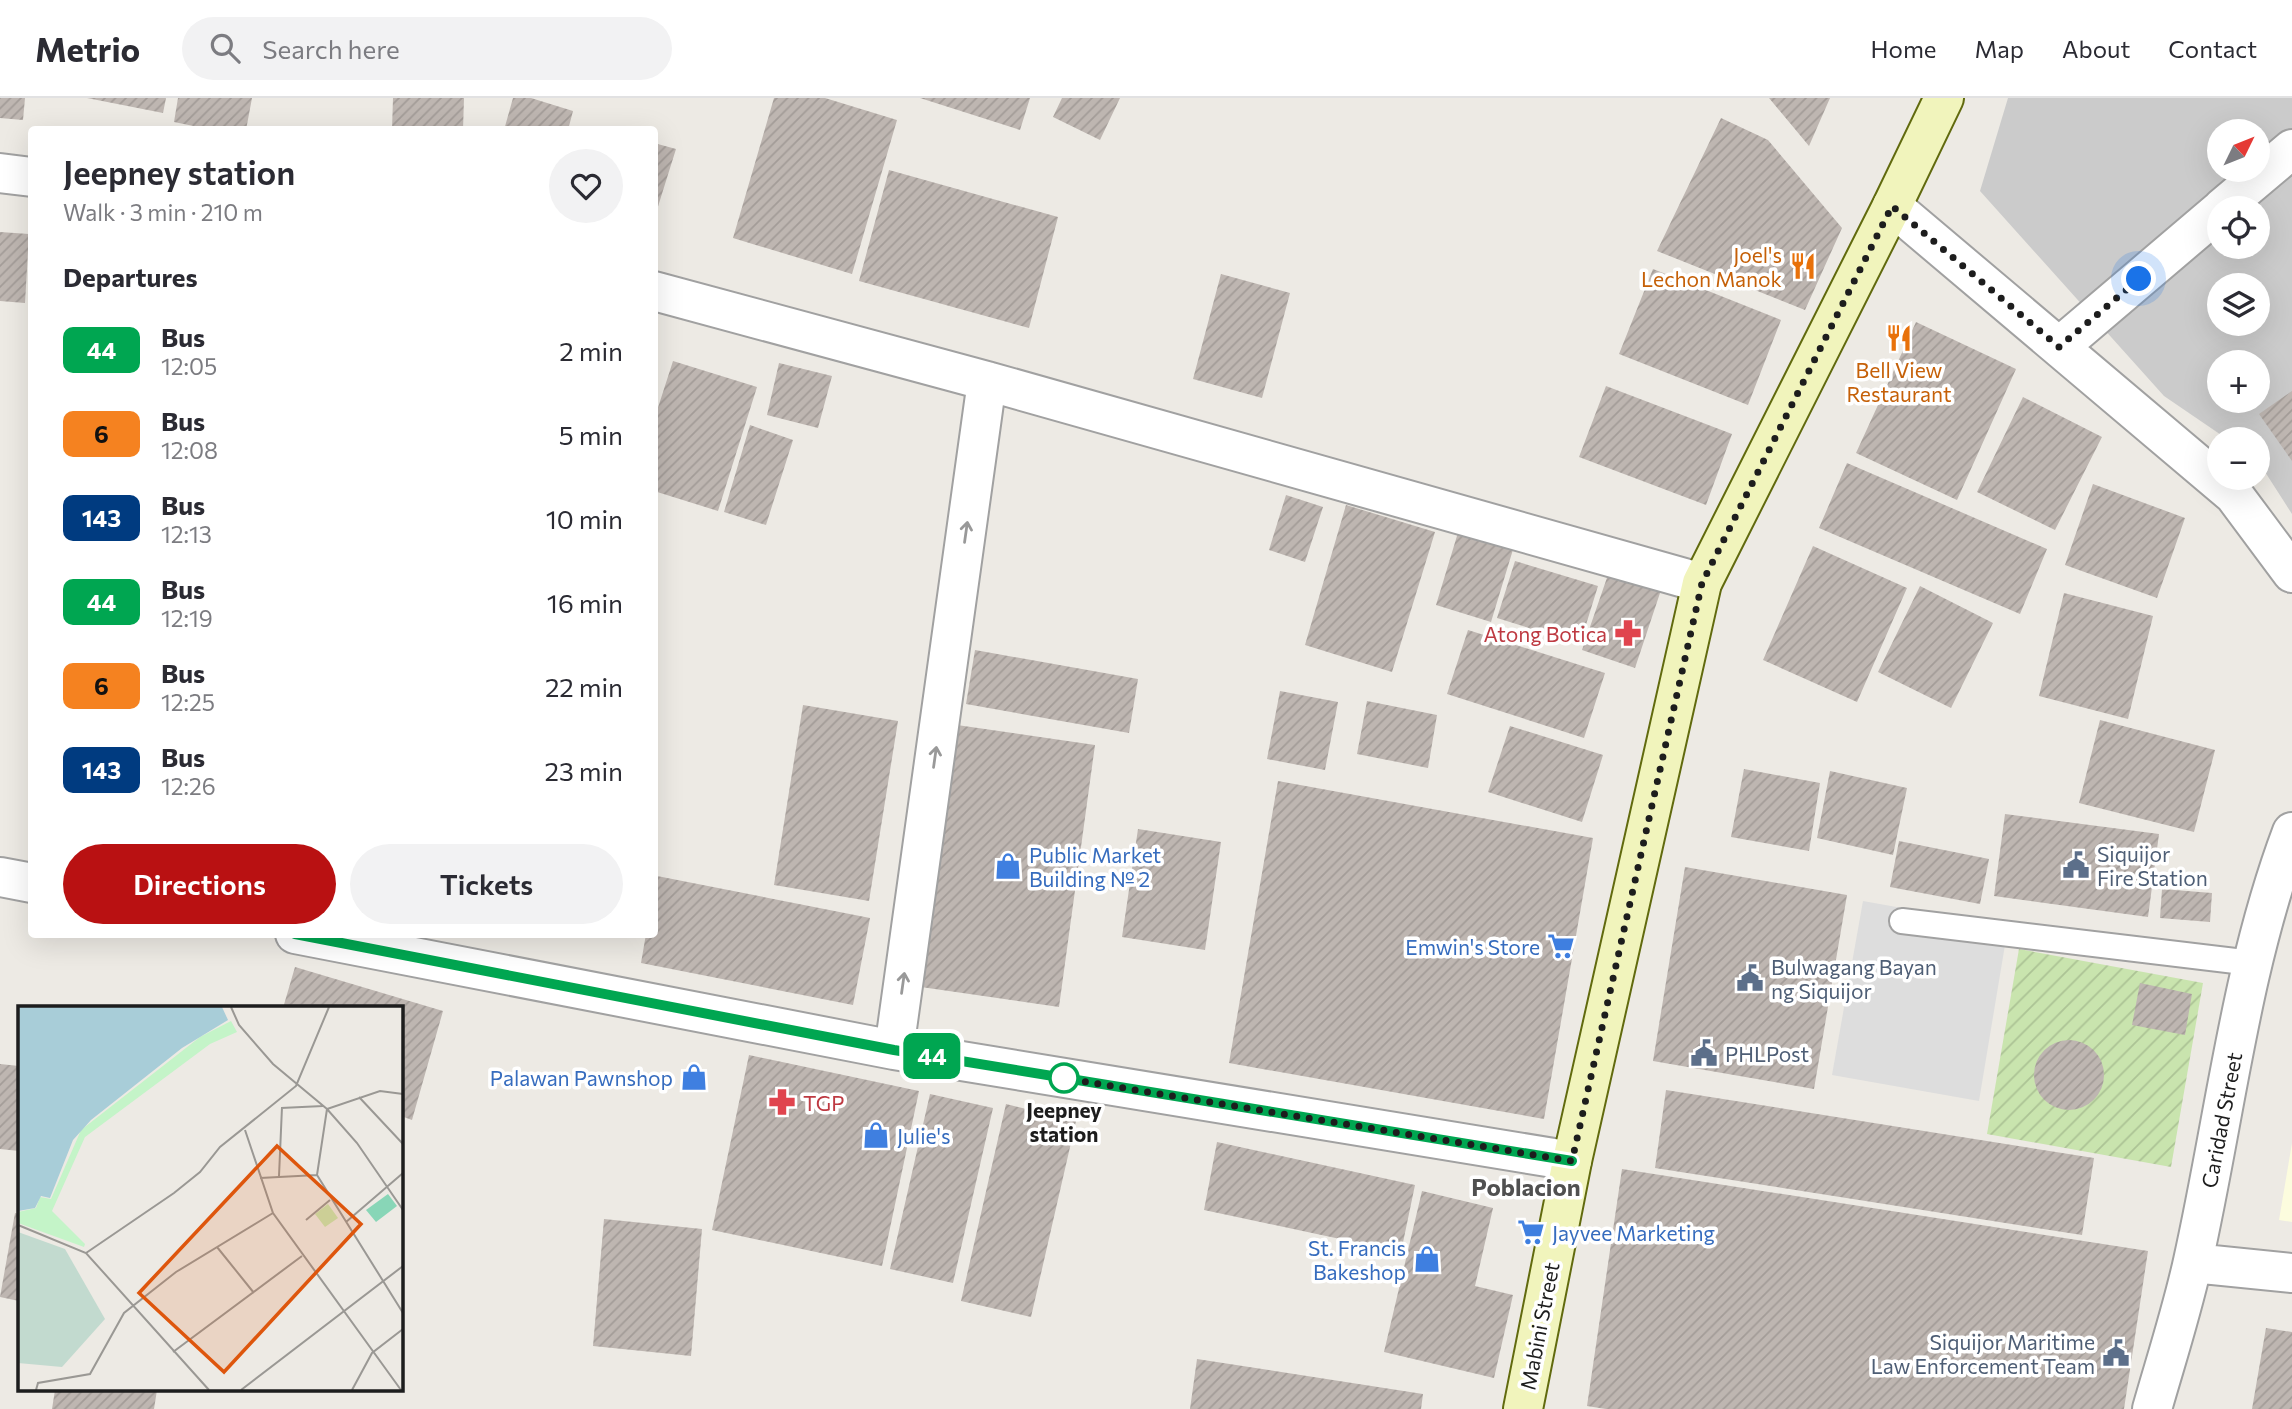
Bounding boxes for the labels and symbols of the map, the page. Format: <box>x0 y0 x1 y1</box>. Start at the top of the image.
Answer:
north arrow <box>2207 119 2270 182</box>
place label: Joel's Lechon Manok <box>1641 242 1782 291</box>
restaurant icon: Joel's Lechon Manok <box>1788 251 1818 281</box>
your location <box>2121 261 2156 296</box>
restaurant icon: Bell View Restaurant <box>1884 323 1914 353</box>
place label: Bell View Restaurant <box>1846 357 1952 406</box>
one-way arrow <box>960 521 973 544</box>
pharmacy icon: Atong Botica <box>1613 618 1643 648</box>
place label: Atong Botica <box>1484 621 1607 646</box>
one-way arrow <box>928 746 941 769</box>
place label: Siquijor Fire Station <box>2097 841 2208 890</box>
place label: Public Market Building № 2 <box>1029 842 1161 891</box>
public building icon: Siquijor Fire Station <box>2061 850 2091 880</box>
shop icon: Public Market Building № 2 <box>993 851 1023 881</box>
supermarket icon: Emwin's Store <box>1546 931 1576 961</box>
place label: Emwin's Store <box>1405 934 1540 959</box>
place label: Bulwagang Bayan ng Siquijor <box>1771 954 1937 1003</box>
public building icon: Bulwagang Bayan ng Siquijor <box>1735 963 1765 993</box>
one-way arrow <box>897 972 910 995</box>
inset map <box>18 1006 402 1392</box>
line badge: 44 <box>900 1033 964 1079</box>
public building icon: PHLPost <box>1689 1038 1719 1068</box>
place label: PHLPost <box>1725 1041 1809 1066</box>
street label: Caridad Street <box>2196 1050 2246 1190</box>
shop icon: Palawan Pawnshop <box>679 1062 709 1092</box>
marker: Jeepney station <box>1049 1063 1079 1093</box>
place label: Palawan Pawnshop <box>490 1065 673 1090</box>
pharmacy icon: TGP <box>767 1087 797 1117</box>
place label: TGP <box>803 1090 844 1115</box>
place label: Jeepney station <box>1026 1097 1102 1146</box>
shop icon: Julie's <box>861 1120 891 1150</box>
place label: Julie's <box>897 1123 950 1148</box>
district label: Poblacion <box>1471 1172 1581 1201</box>
supermarket icon: Jayvee Marketing <box>1516 1217 1546 1247</box>
place label: Jayvee Marketing <box>1552 1220 1715 1245</box>
place label: St. Francis Bakeshop <box>1308 1235 1406 1284</box>
shop icon: St. Francis Bakeshop <box>1412 1244 1442 1274</box>
street label: Mabini Street <box>1514 1260 1564 1392</box>
place label: Siquijor Maritime Law Enforcement Team <box>1871 1329 2095 1378</box>
public building icon: Siquijor Maritime Law Enforcement Team <box>2101 1338 2131 1368</box>

